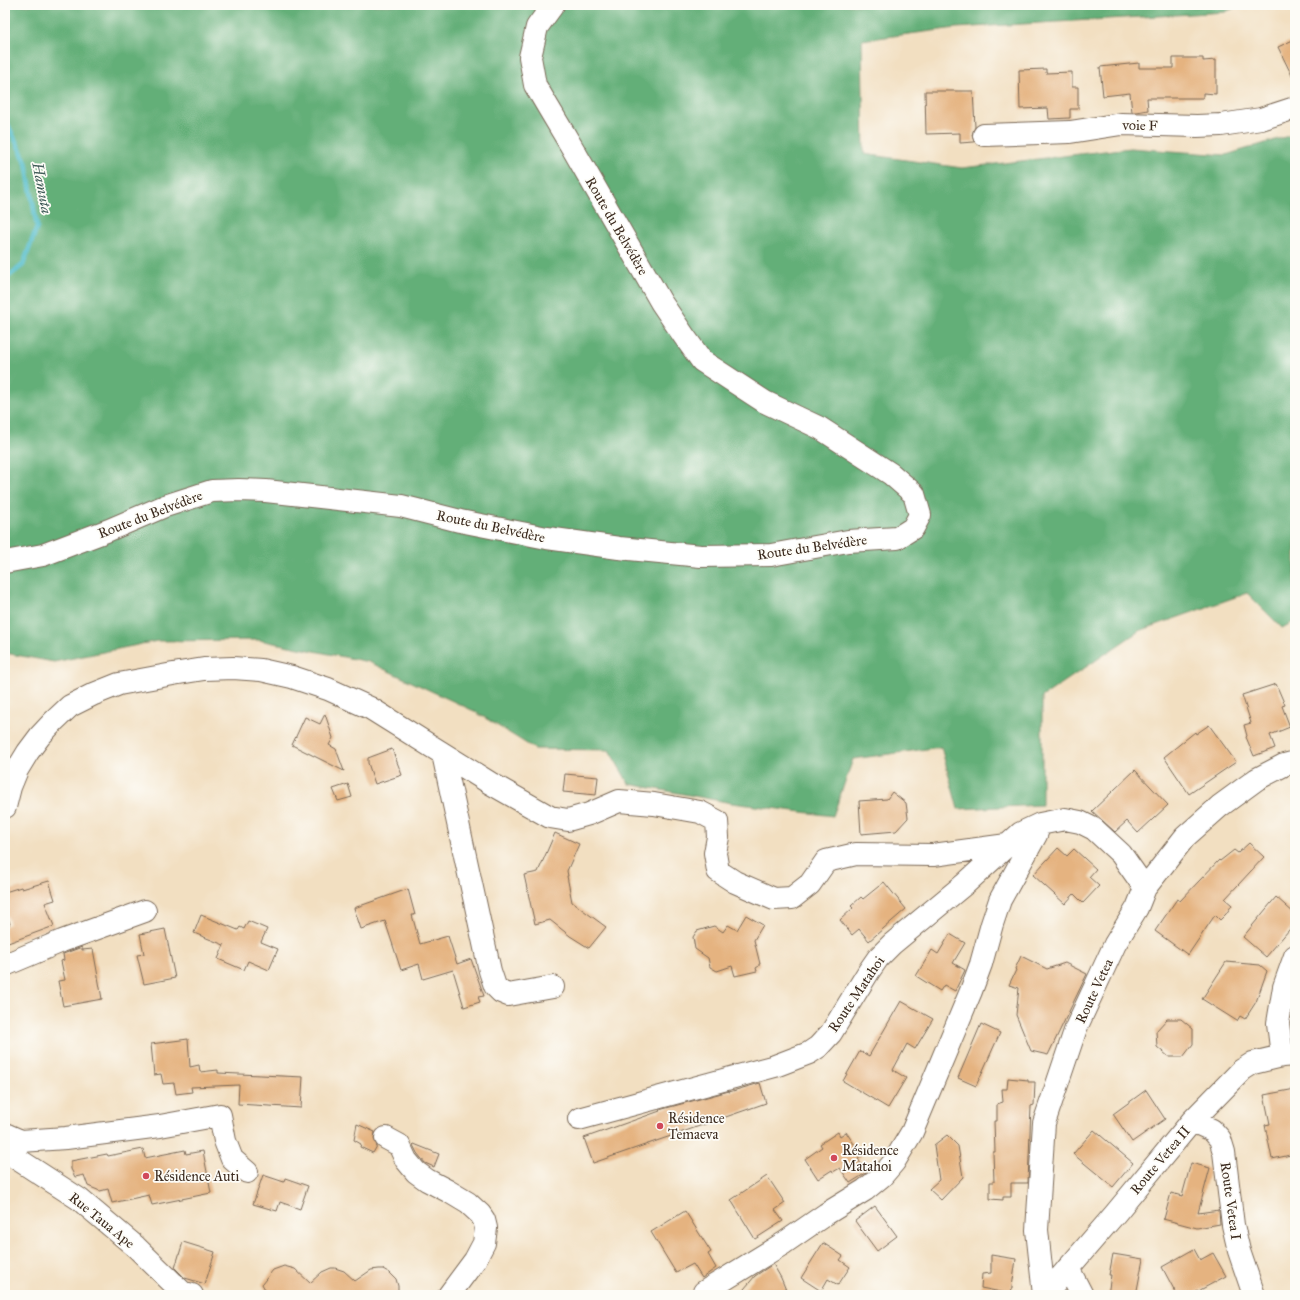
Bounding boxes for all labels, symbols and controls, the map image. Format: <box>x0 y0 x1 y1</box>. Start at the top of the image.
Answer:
street label: voie F <box>1121 117 1158 134</box>
water label: Hamuta <box>28 160 56 215</box>
street label: Route du Belvédère <box>582 174 652 279</box>
street label: Route du Belvédère <box>96 487 205 542</box>
street label: Route du Belvédère <box>435 507 547 546</box>
street label: Route du Belvédère <box>756 531 868 564</box>
street label: Route Matahoi <box>825 953 888 1036</box>
street label: Route Vetea <box>1072 956 1117 1026</box>
place label: Résidence Temaeva <box>668 1110 725 1143</box>
marker: Résidence Temaeva <box>655 1121 665 1131</box>
street label: Route Vetea II <box>1127 1123 1194 1198</box>
place label: Résidence Matahoi <box>842 1142 899 1175</box>
marker: Résidence Matahoi <box>829 1153 839 1163</box>
street label: Route Vetea I <box>1217 1161 1244 1241</box>
place label: Résidence Auti <box>154 1168 239 1185</box>
marker: Résidence Auti <box>141 1171 151 1181</box>
street label: Rue Taua Ape <box>65 1189 138 1252</box>

